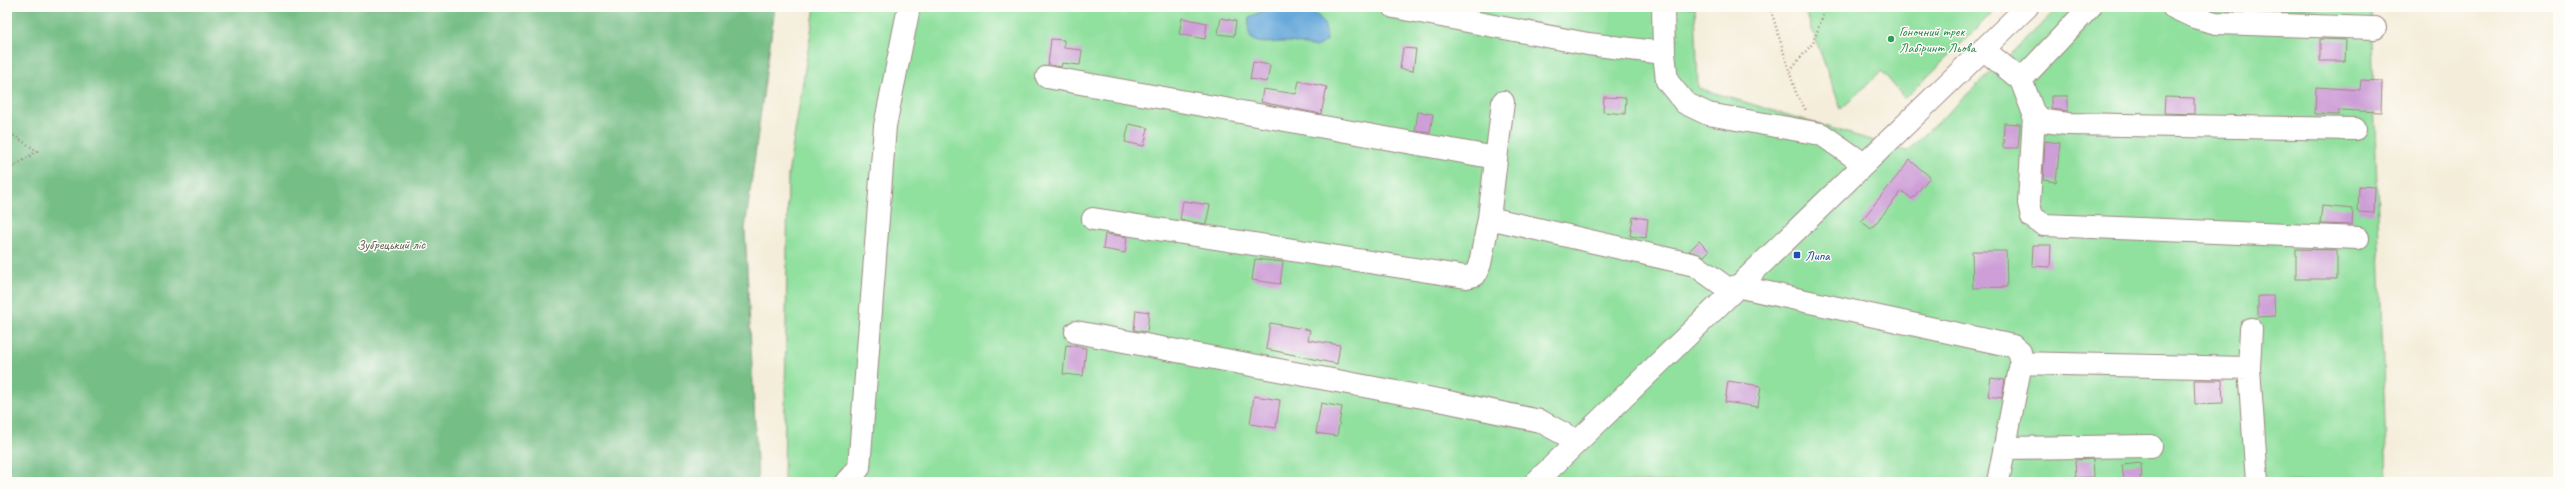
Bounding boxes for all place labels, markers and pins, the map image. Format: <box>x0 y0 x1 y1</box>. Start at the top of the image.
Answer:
place label: Гоночний трек Лабіринт Льова <box>1899 23 1977 56</box>
marker: Гоночний трек Лабіринт Льова <box>1886 34 1896 44</box>
place label: Липа <box>1805 247 1831 264</box>
marker: Липа <box>1792 250 1802 260</box>

